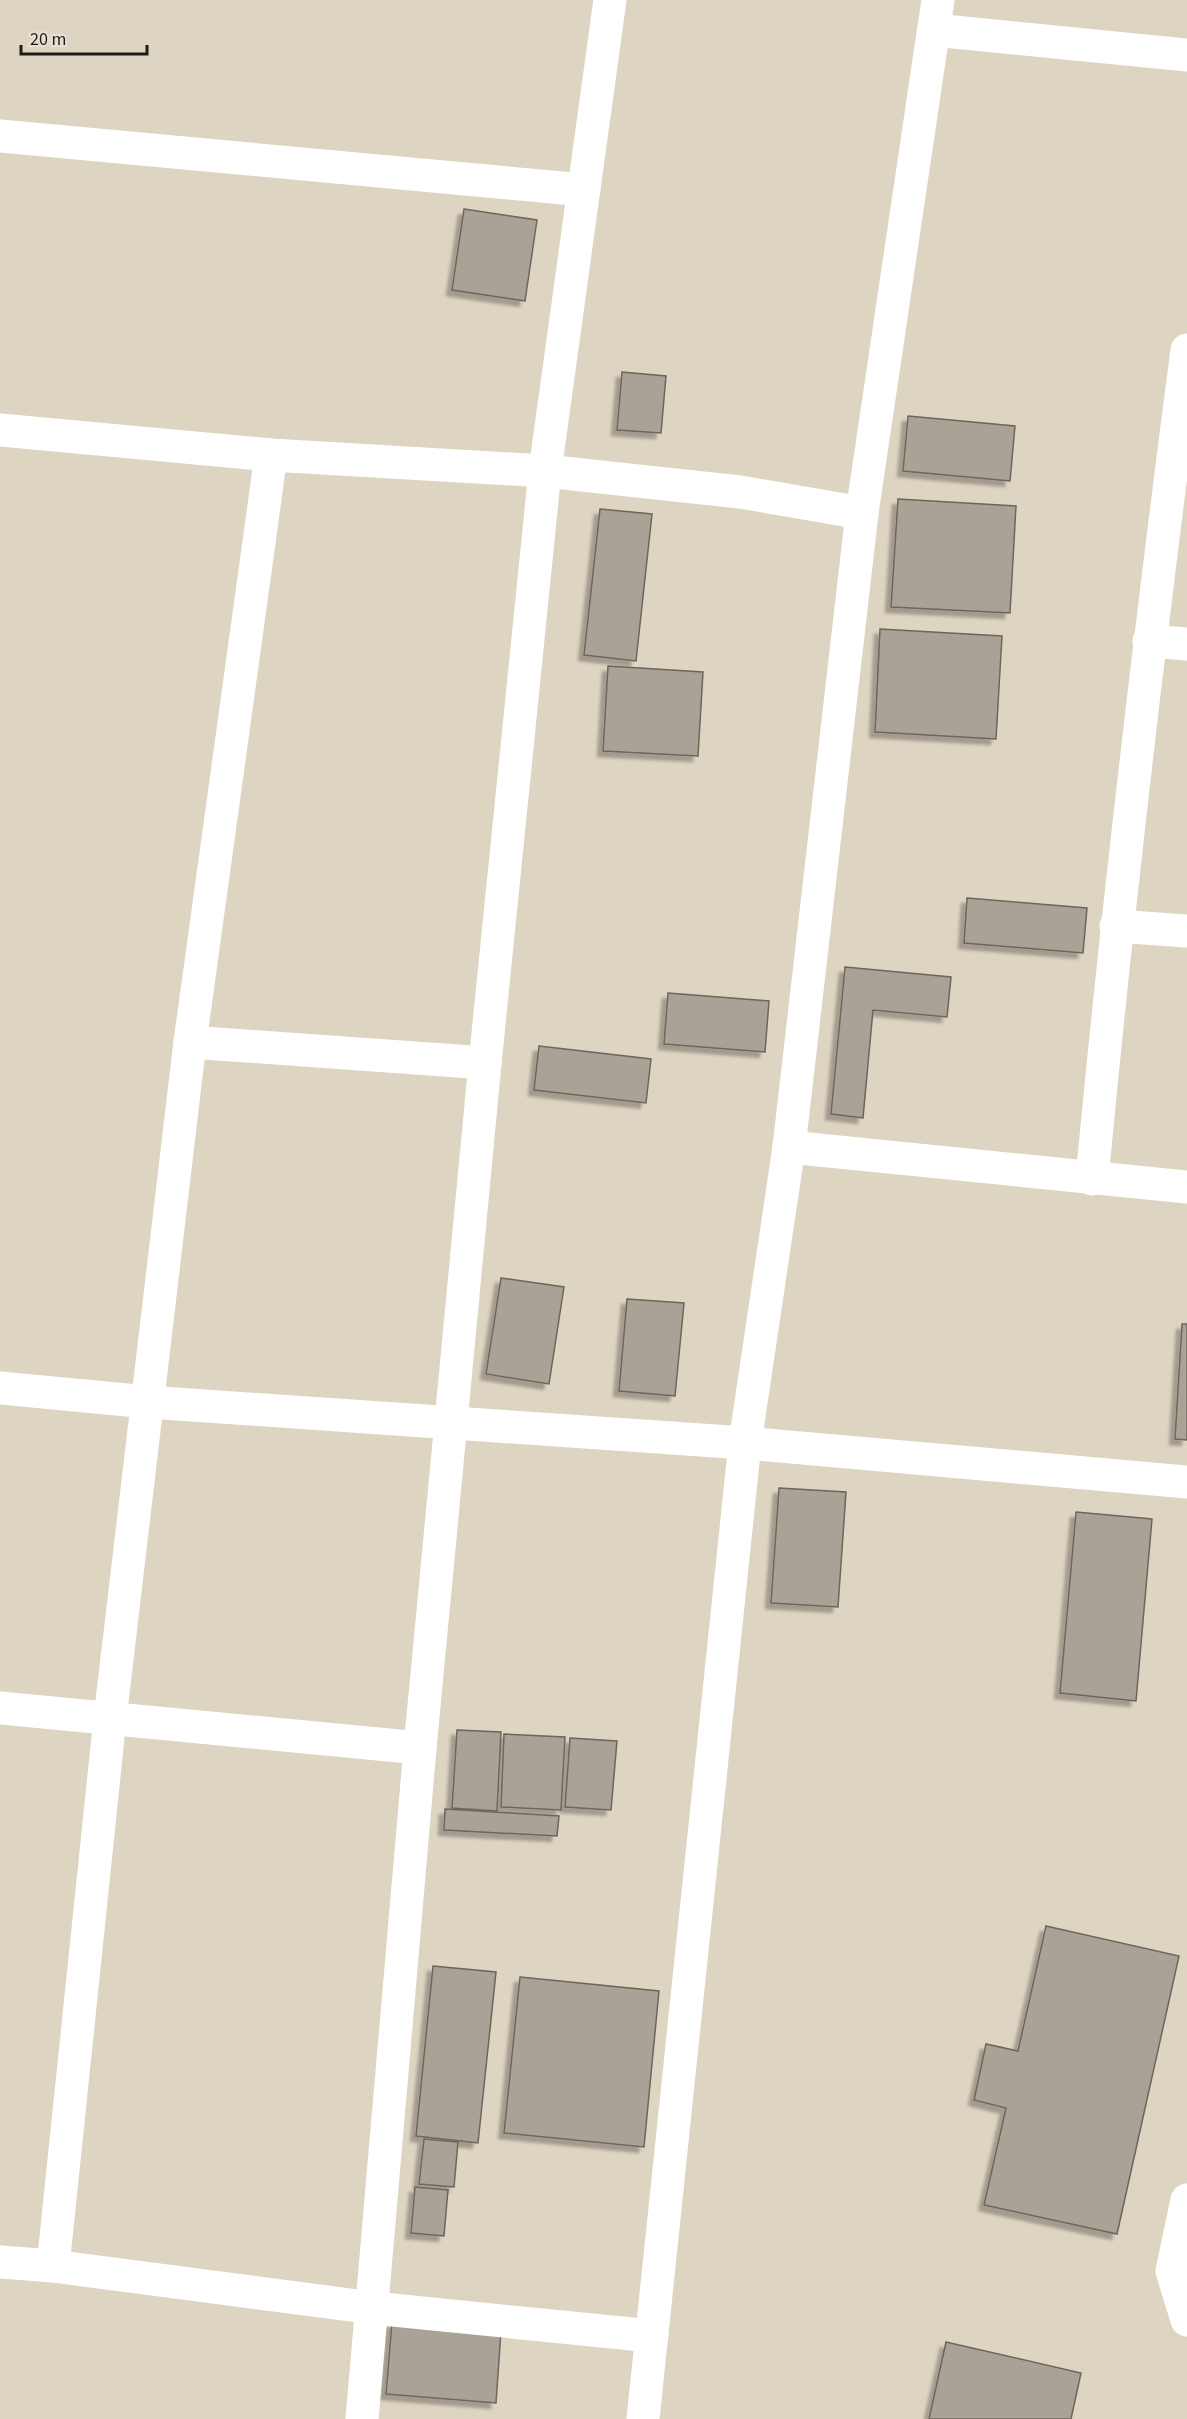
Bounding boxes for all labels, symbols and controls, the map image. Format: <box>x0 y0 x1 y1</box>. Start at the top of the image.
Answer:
scale bar <box>21 18 147 56</box>
text: 20 m <box>30 27 66 52</box>

